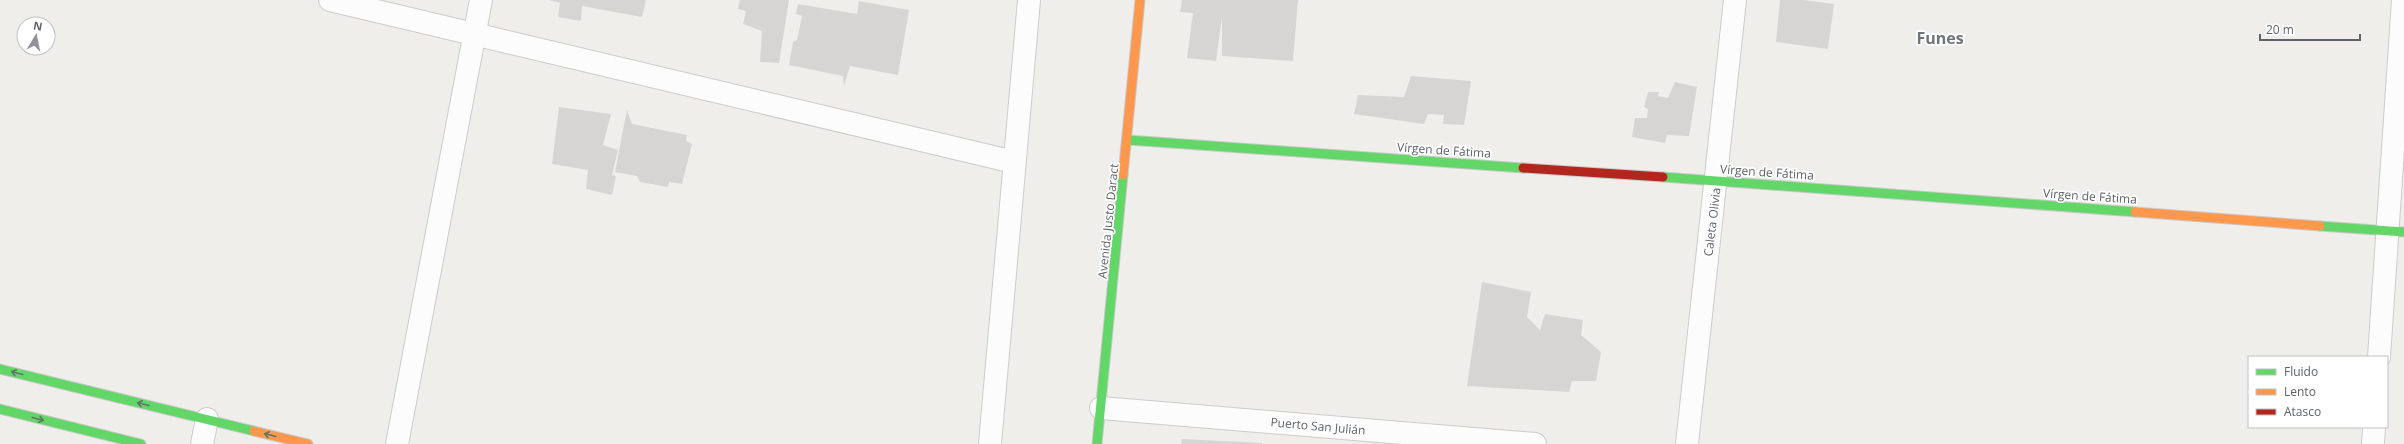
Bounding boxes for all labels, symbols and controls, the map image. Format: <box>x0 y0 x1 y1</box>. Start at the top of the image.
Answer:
north arrow <box>16 16 56 56</box>
scale bar <box>2260 16 2360 42</box>
text: N <box>32 17 44 34</box>
text: 20 m <box>2266 21 2294 38</box>
district label: Funes <box>1916 27 1964 49</box>
street label: Vírgen de Fátima <box>1397 138 1491 162</box>
street label: Vírgen de Fátima <box>1720 160 1814 184</box>
street label: Avenida Justo Daract <box>1093 163 1123 279</box>
street label: Vírgen de Fátima <box>2043 184 2137 208</box>
street label: Caleta Olivia <box>1699 187 1725 257</box>
legend <box>2248 356 2388 428</box>
text: Fluido <box>2284 363 2318 380</box>
one-way arrow <box>11 369 24 377</box>
text: Lento <box>2284 383 2316 400</box>
one-way arrow <box>137 400 150 407</box>
text: Atasco <box>2284 403 2321 420</box>
street label: Puerto San Julián <box>1270 413 1366 439</box>
one-way arrow <box>31 415 44 423</box>
one-way arrow <box>264 430 277 438</box>

